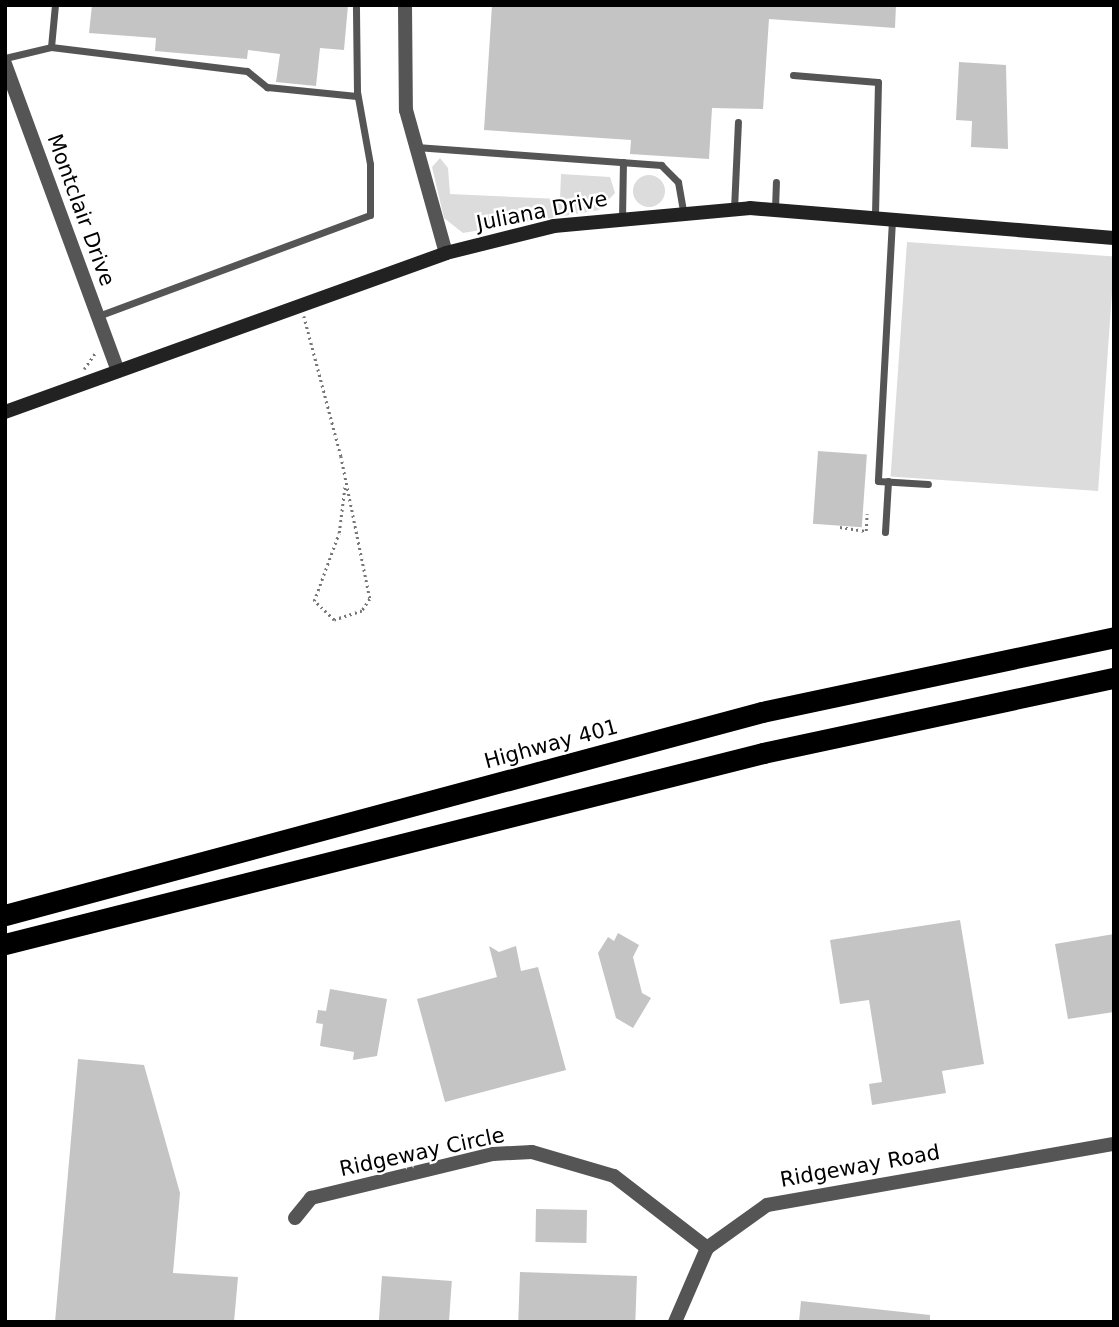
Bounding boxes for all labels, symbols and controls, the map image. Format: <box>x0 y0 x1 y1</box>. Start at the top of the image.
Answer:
street label: Montclair Drive <box>42 131 120 289</box>
street label: Juliana Drive <box>474 186 610 236</box>
street label: Highway 401 <box>481 714 621 774</box>
street label: Ridgeway Circle <box>337 1122 507 1182</box>
street label: Ridgeway Road <box>778 1140 942 1192</box>

